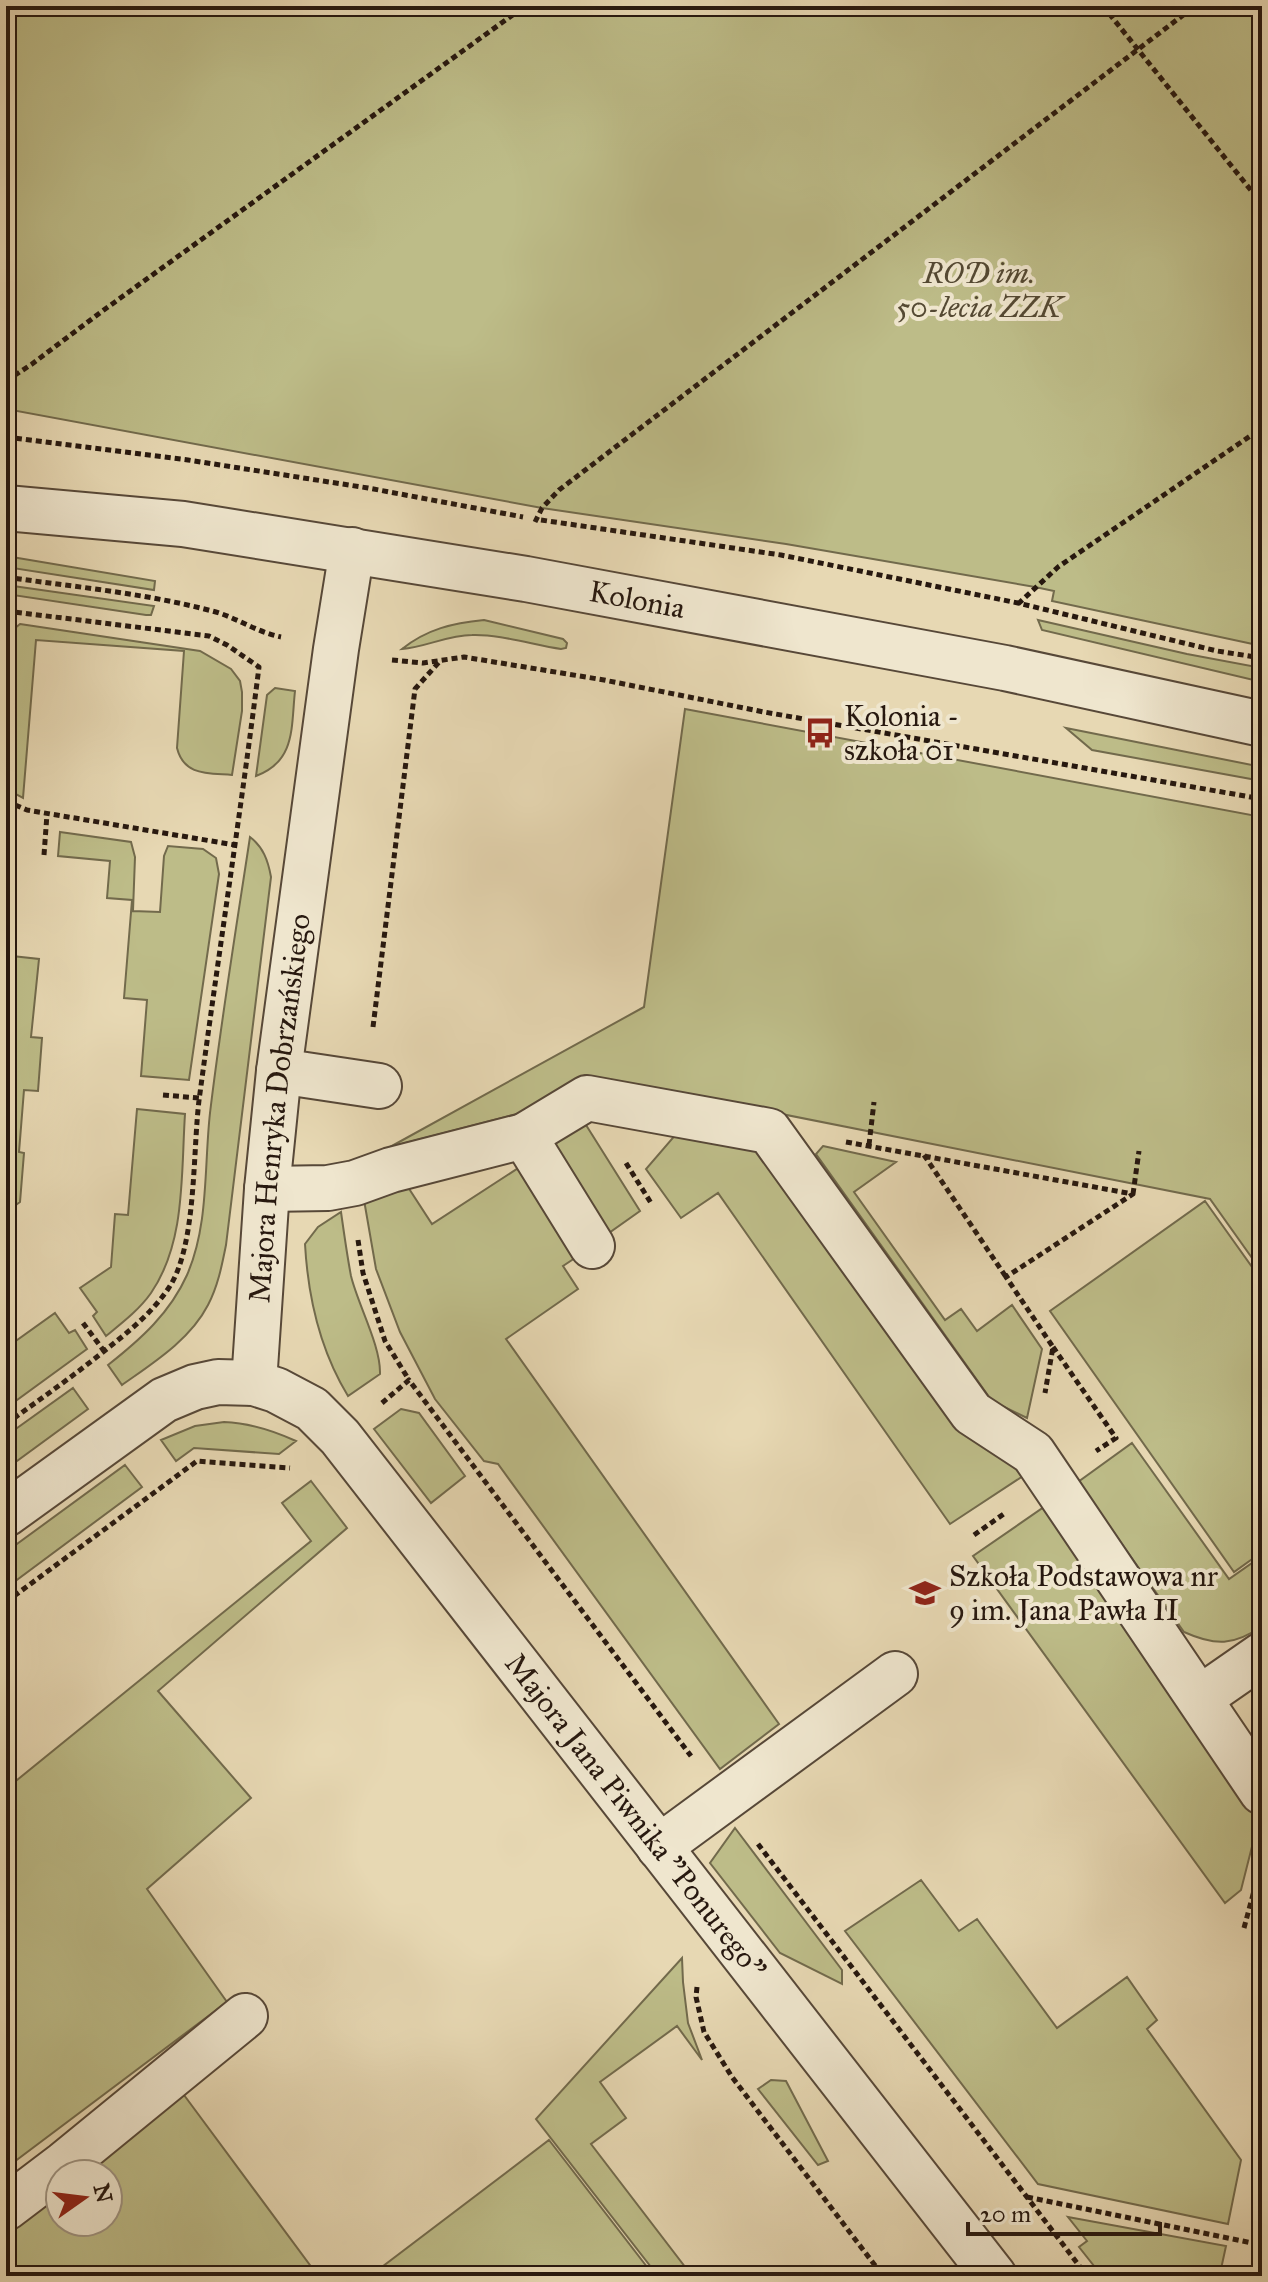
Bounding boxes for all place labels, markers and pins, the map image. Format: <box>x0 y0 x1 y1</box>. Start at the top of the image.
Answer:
place label: Kolonia - szkoła 01 <box>844 698 959 768</box>
bus stop icon: Kolonia - szkoła 01 <box>803 716 837 750</box>
place label: Szkoła Podstawowa nr 9 im. Jana Pawła II <box>949 1558 1219 1629</box>
school or university icon: Szkoła Podstawowa nr 9 im. Jana Pawła II <box>908 1576 942 1610</box>

